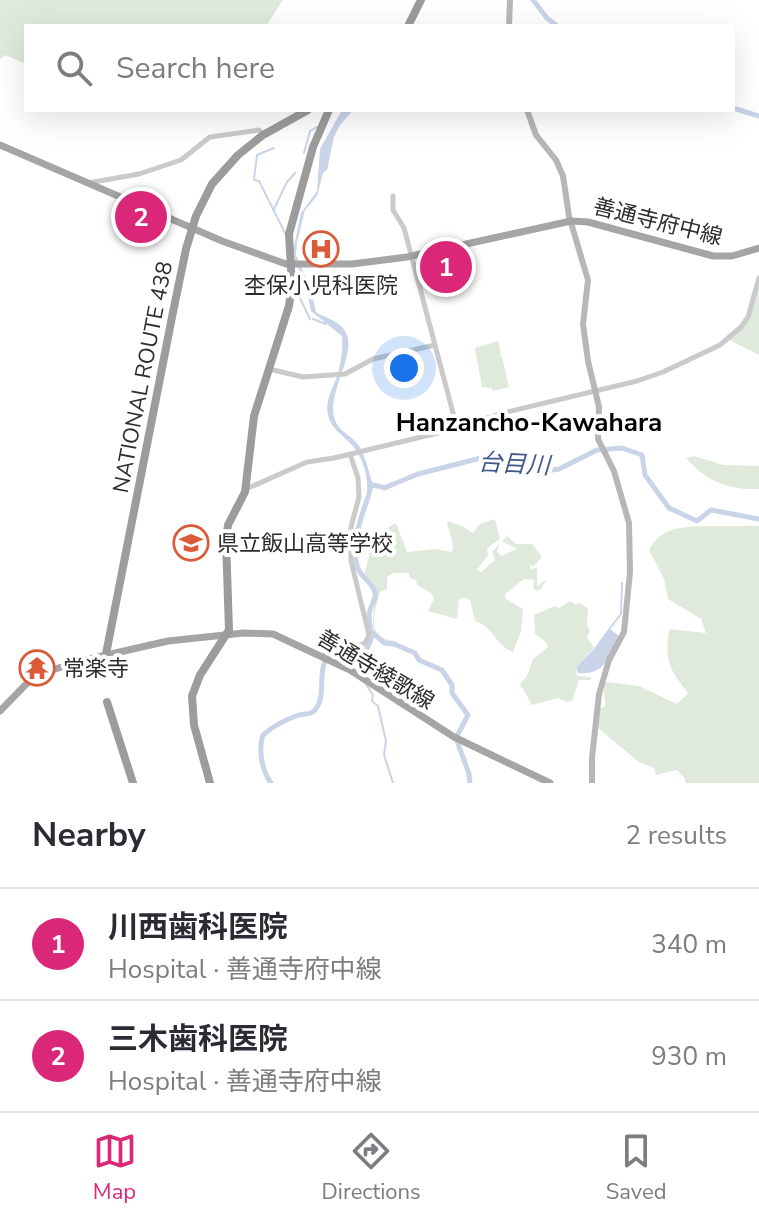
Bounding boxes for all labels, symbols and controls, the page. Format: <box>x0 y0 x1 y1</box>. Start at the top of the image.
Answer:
search box <box>24 24 735 112</box>
icon: search <box>52 46 96 90</box>
text: Search here <box>116 48 275 89</box>
pin: 2 <box>115 187 167 247</box>
street label: 善通寺府中線 <box>590 191 725 252</box>
hospital icon: 杢保小児科医院 <box>302 230 340 268</box>
pin: 1 <box>420 237 472 297</box>
street label: NATIONAL ROUTE 438 <box>106 259 180 495</box>
place label: 杢保小児科医院 <box>244 271 398 301</box>
your location <box>384 348 424 388</box>
district label: Hanzancho-Kawahara <box>396 405 662 440</box>
water label: 台目川 <box>477 446 554 482</box>
school or university icon: 県立飯山高等学校 <box>172 524 210 562</box>
place label: 県立飯山高等学校 <box>217 529 393 559</box>
street label: 善通寺綾歌線 <box>311 623 440 717</box>
temple icon: 常楽寺 <box>18 649 56 687</box>
place label: 常楽寺 <box>63 654 129 684</box>
text: Nearby <box>32 812 146 858</box>
text: 2 results <box>626 818 727 853</box>
text: 川西歯科医院 <box>108 907 288 948</box>
text: 1 <box>50 927 66 962</box>
text: 340 m <box>651 927 727 962</box>
text: Hospital · 善通寺府中線 <box>108 952 382 987</box>
text: 三木歯科医院 <box>108 1019 288 1060</box>
text: 2 <box>50 1039 66 1074</box>
text: 930 m <box>651 1039 727 1074</box>
text: Hospital · 善通寺府中線 <box>108 1064 382 1099</box>
tab: Map <box>93 1129 137 1207</box>
tab: Directions <box>322 1129 421 1207</box>
tab: Saved <box>606 1129 666 1207</box>

